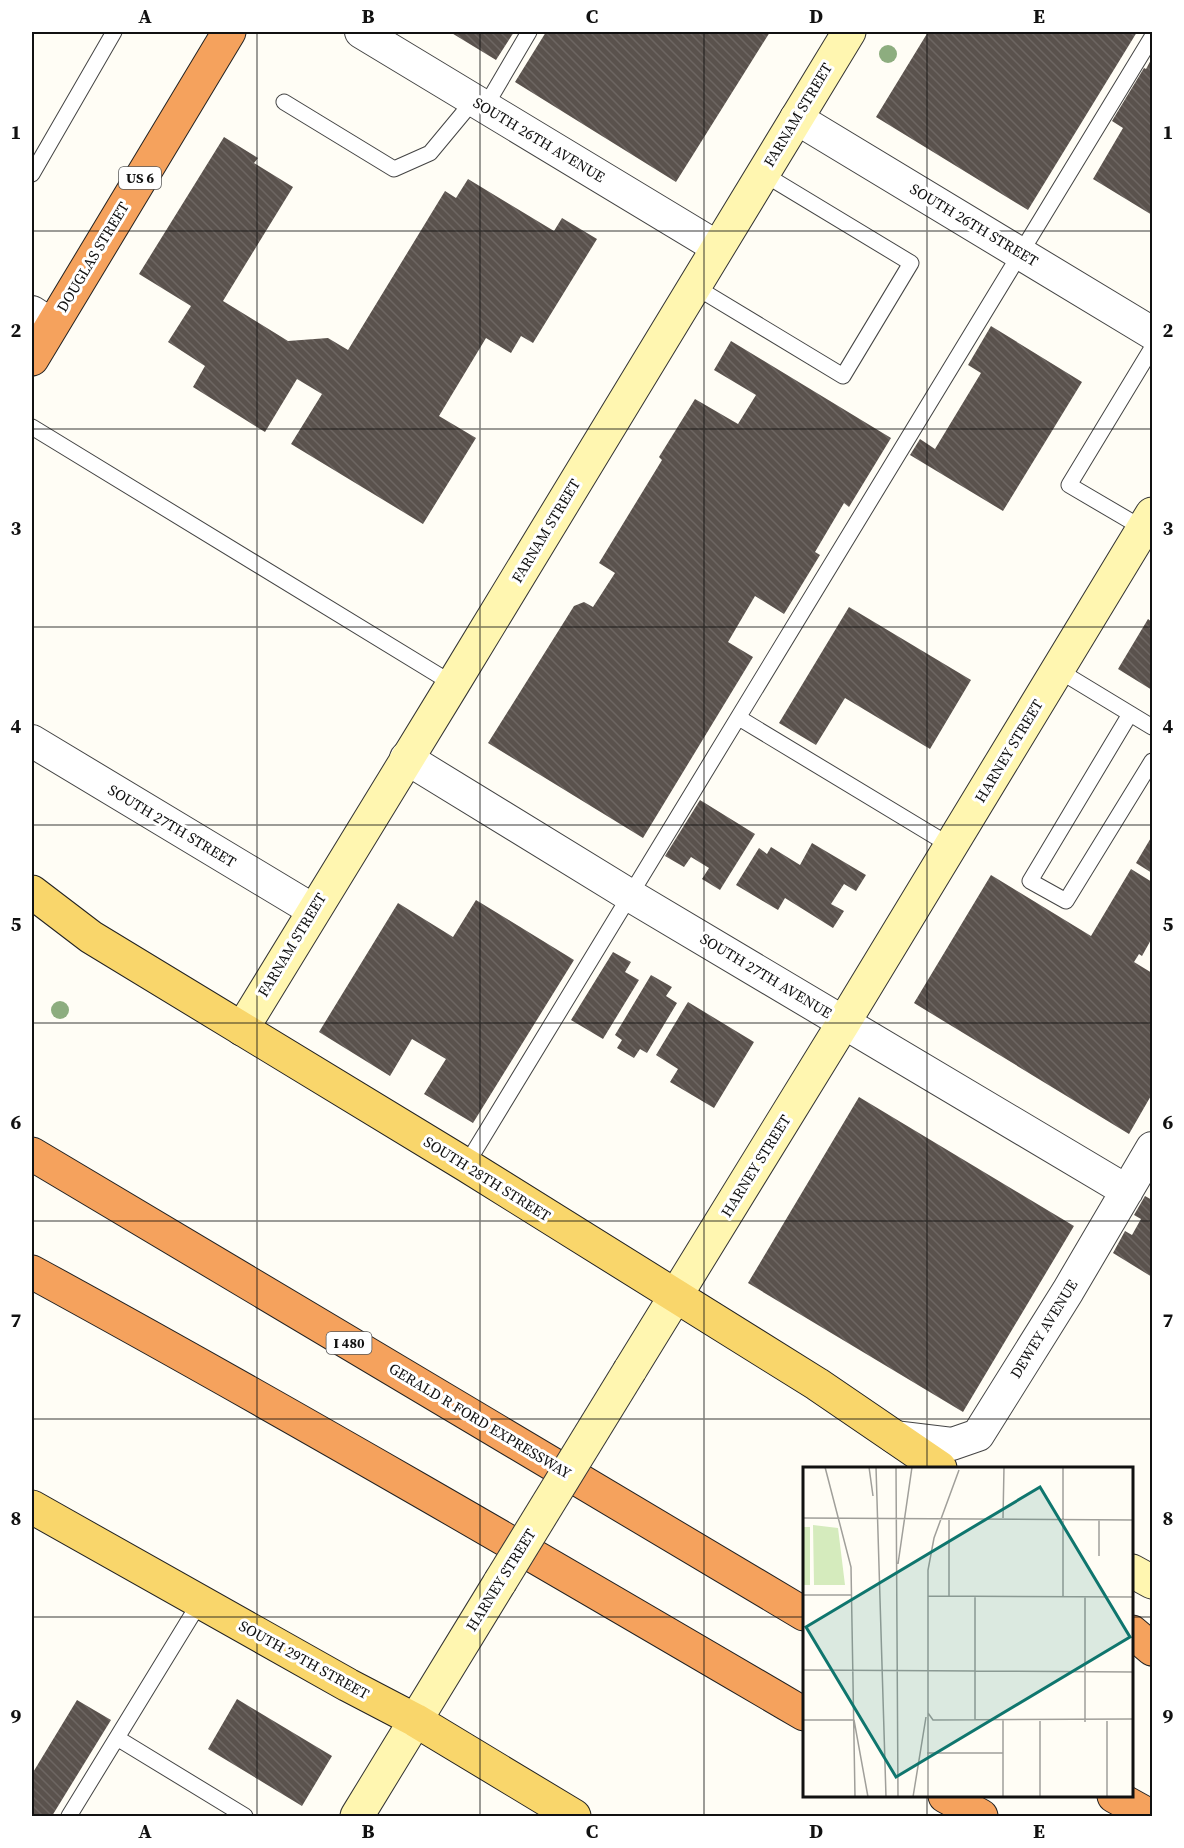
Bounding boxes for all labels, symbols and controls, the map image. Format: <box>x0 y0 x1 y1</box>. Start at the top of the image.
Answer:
text: A <box>138 2 152 30</box>
text: B <box>361 2 375 30</box>
text: C <box>586 2 598 30</box>
text: D <box>809 2 823 30</box>
text: E <box>1033 2 1045 30</box>
street label: FARNAM STREET <box>758 59 837 171</box>
street label: SOUTH 26TH AVENUE <box>469 92 609 187</box>
text: 1 <box>11 118 21 146</box>
text: 1 <box>1163 118 1173 146</box>
road number: US 6 <box>119 167 161 189</box>
street label: SOUTH 26TH STREET <box>906 178 1042 271</box>
street label: DOUGLAS STREET <box>51 198 134 316</box>
text: 2 <box>11 316 22 344</box>
text: 2 <box>1163 316 1174 344</box>
street label: FARNAM STREET <box>506 475 585 587</box>
text: 3 <box>11 514 22 542</box>
text: 3 <box>1163 514 1174 542</box>
street label: HARNEY STREET <box>969 695 1048 806</box>
text: 4 <box>11 712 22 740</box>
text: 4 <box>1163 712 1174 740</box>
street label: SOUTH 27TH STREET <box>104 779 240 872</box>
street label: FARNAM STREET <box>252 889 331 1001</box>
text: 5 <box>11 910 22 938</box>
text: 5 <box>1163 910 1174 938</box>
street label: SOUTH 27TH AVENUE <box>696 928 836 1023</box>
text: 6 <box>11 1108 22 1136</box>
text: 6 <box>1163 1108 1174 1136</box>
street label: HARNEY STREET <box>716 1110 796 1221</box>
street label: SOUTH 28TH STREET <box>420 1131 555 1226</box>
street label: DEWEY AVENUE <box>1005 1275 1082 1382</box>
text: 7 <box>11 1306 22 1334</box>
text: 7 <box>1163 1306 1174 1334</box>
road number: I 480 <box>326 1332 372 1354</box>
street label: GERALD R FORD EXPRESSWAY <box>385 1358 576 1484</box>
inset map <box>803 1467 1133 1797</box>
text: 8 <box>11 1504 21 1532</box>
text: 8 <box>1163 1504 1173 1532</box>
street label: HARNEY STREET <box>461 1524 541 1635</box>
street label: SOUTH 29TH STREET <box>235 1615 373 1704</box>
text: 9 <box>11 1702 22 1730</box>
text: 9 <box>1163 1702 1174 1730</box>
text: A <box>138 1817 152 1845</box>
text: B <box>361 1817 375 1845</box>
text: C <box>586 1817 598 1845</box>
text: D <box>809 1817 823 1845</box>
text: E <box>1033 1817 1045 1845</box>

